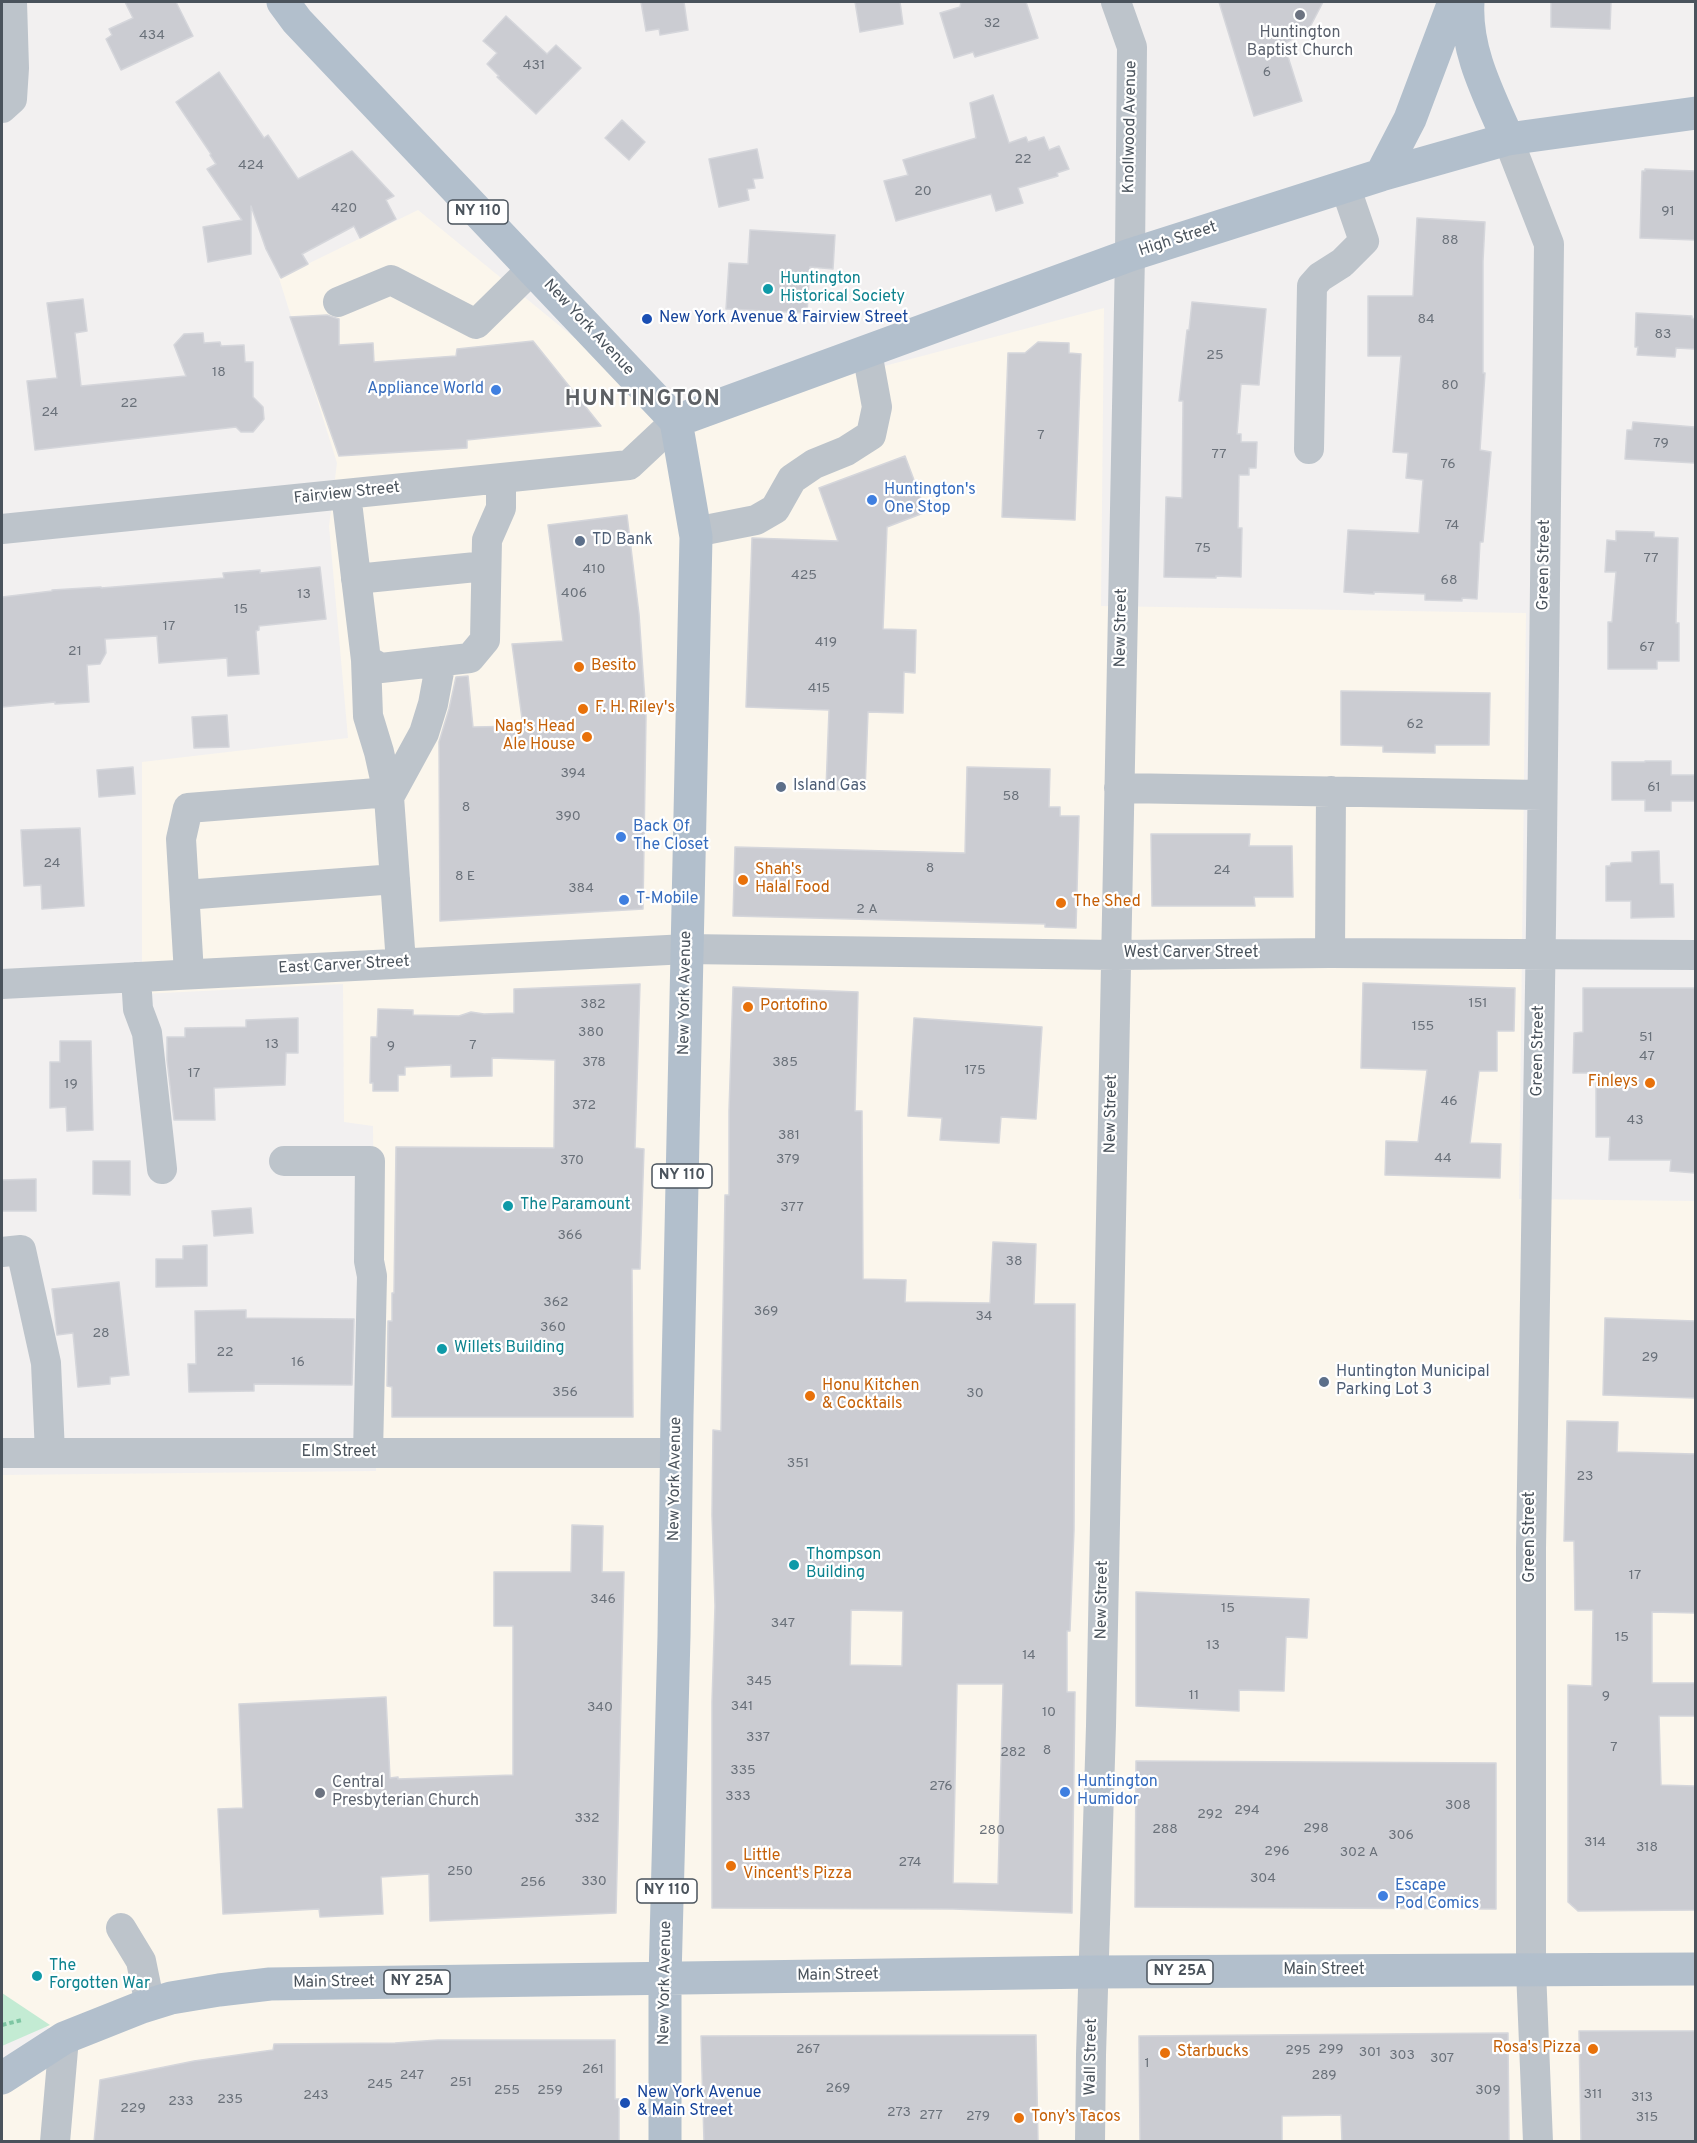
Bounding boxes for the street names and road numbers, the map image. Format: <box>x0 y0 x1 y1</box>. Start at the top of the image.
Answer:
street label: Knollwood Avenue <box>1120 60 1142 194</box>
road number: NY 110 <box>448 200 508 224</box>
street label: High Street <box>1136 218 1220 262</box>
street label: New York Avenue <box>539 276 637 380</box>
street label: Fairview Street <box>293 479 401 509</box>
street label: Green Street <box>1535 519 1555 611</box>
street label: New Street <box>1112 588 1132 668</box>
street label: New York Avenue <box>675 931 697 1055</box>
street label: West Carver Street <box>1124 944 1258 964</box>
street label: East Carver Street <box>278 953 410 979</box>
street label: Green Street <box>1529 1005 1549 1097</box>
street label: New Street <box>1102 1074 1122 1154</box>
road number: NY 110 <box>652 1164 712 1188</box>
street label: New York Avenue <box>665 1417 687 1541</box>
street label: Elm Street <box>301 1443 377 1463</box>
street label: Green Street <box>1521 1491 1541 1583</box>
street label: New Street <box>1093 1560 1113 1640</box>
road number: NY 110 <box>637 1879 697 1903</box>
street label: New York Avenue <box>655 1921 677 2045</box>
road number: NY 25A <box>1147 1960 1213 1984</box>
street label: Main Street <box>1283 1961 1365 1981</box>
street label: Main Street <box>797 1966 879 1986</box>
road number: NY 25A <box>384 1970 450 1994</box>
street label: Main Street <box>293 1973 375 1993</box>
street label: Wall Street <box>1082 2018 1102 2096</box>

